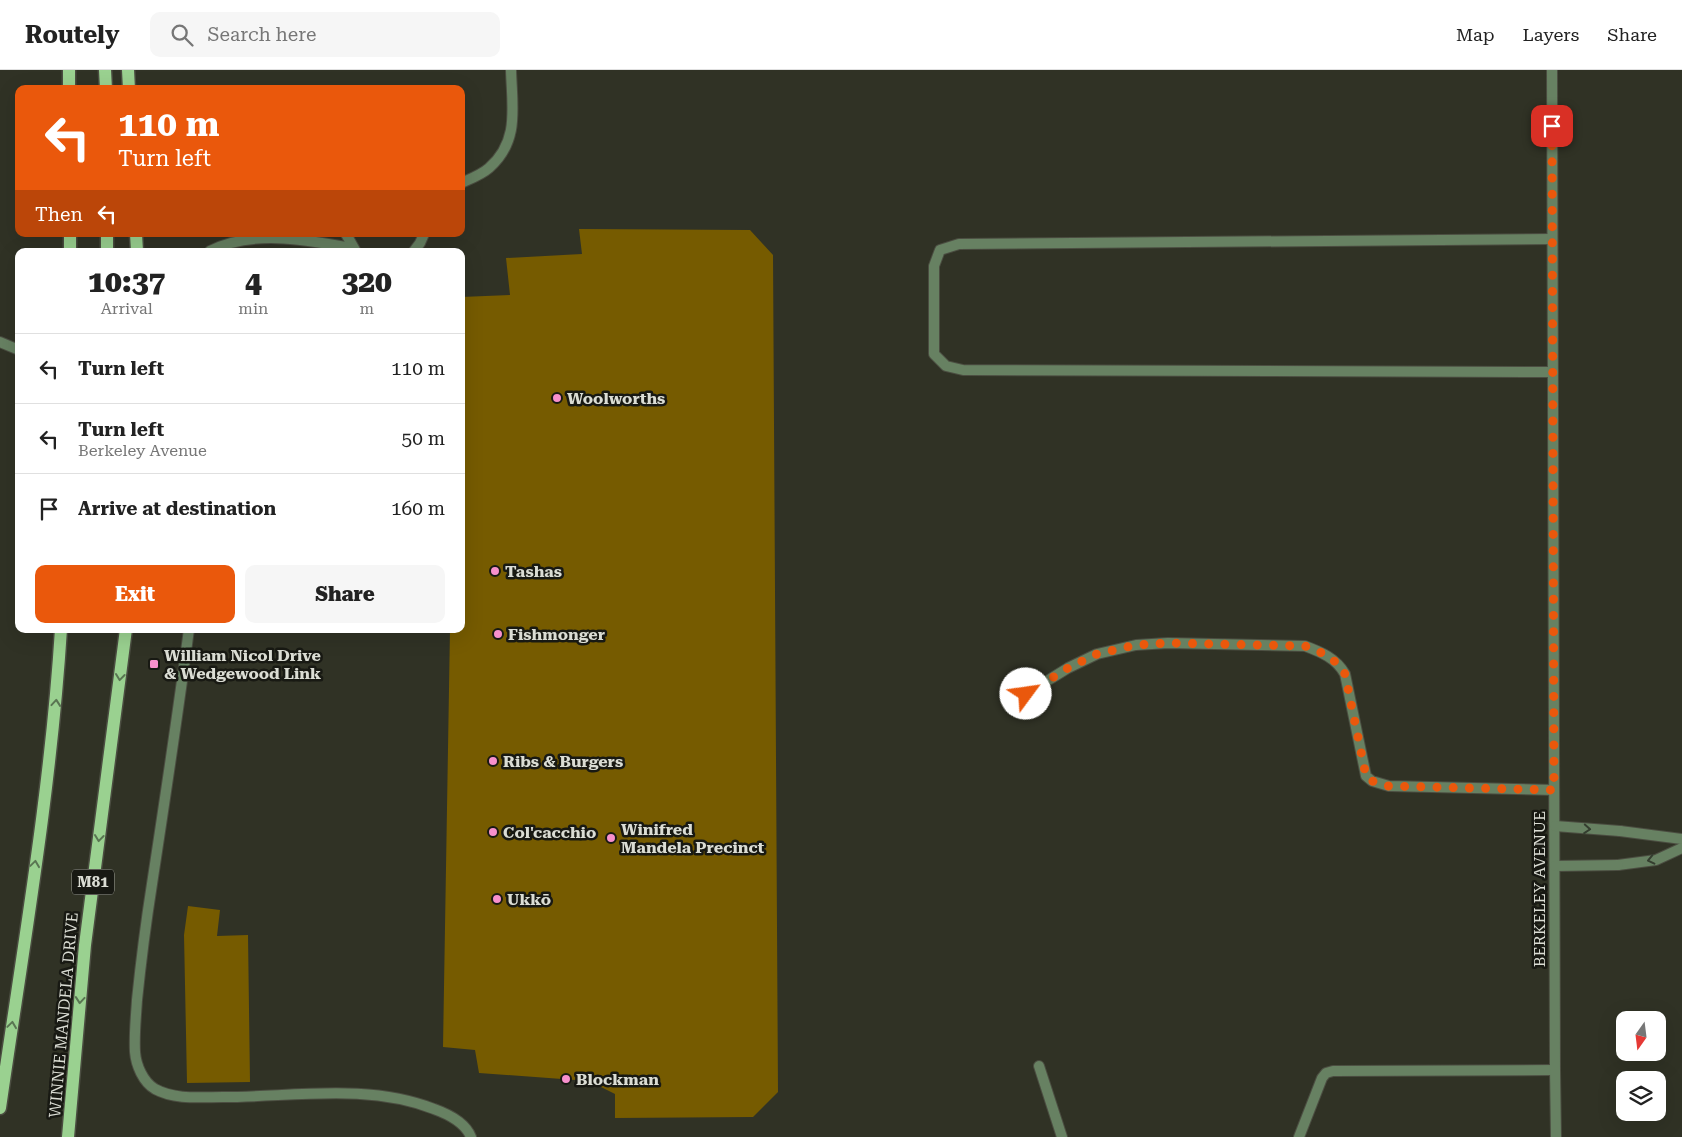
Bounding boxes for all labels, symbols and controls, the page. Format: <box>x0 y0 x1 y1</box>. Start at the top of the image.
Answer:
search box <box>150 12 500 57</box>
text: Routely <box>25 21 120 49</box>
icon: search <box>168 21 196 49</box>
text: Search here <box>208 23 316 46</box>
text: Map <box>1456 24 1495 45</box>
text: Layers <box>1523 24 1579 45</box>
text: Share <box>1607 24 1657 45</box>
text: 110 m <box>118 104 219 145</box>
icon: left <box>35 105 100 170</box>
pin <box>1531 105 1573 147</box>
icon: arrive <box>1538 112 1566 140</box>
text: Turn left <box>118 146 211 171</box>
icon: left <box>93 200 121 228</box>
text: Then <box>35 203 83 226</box>
text: 10:37 <box>88 264 165 299</box>
text: 4 <box>245 264 262 299</box>
text: 320 <box>341 264 392 299</box>
text: Arrival <box>101 299 153 318</box>
text: min <box>238 299 268 318</box>
text: m <box>359 299 374 318</box>
icon: left <box>35 355 63 383</box>
text: Turn left <box>78 357 164 380</box>
text: 110 m <box>391 357 445 380</box>
place label: Woolworths <box>567 389 665 408</box>
marker: Woolworths <box>551 392 563 404</box>
text: Turn left <box>78 418 164 441</box>
icon: left <box>35 425 63 453</box>
text: 50 m <box>402 427 445 450</box>
text: Berkeley Avenue <box>78 441 207 460</box>
icon: arrive <box>35 495 63 523</box>
text: Arrive at destination <box>78 497 276 520</box>
text: 160 m <box>391 497 445 520</box>
place label: Tashas <box>505 562 562 581</box>
button: Exit <box>35 565 235 623</box>
button: Share <box>245 565 445 623</box>
marker: Tashas <box>489 565 501 577</box>
place label: Fishmonger <box>508 625 605 644</box>
marker: Fishmonger <box>492 628 504 640</box>
place label: William Nicol Drive & Wedgewood Link <box>164 646 321 683</box>
marker: William Nicol Drive & Wedgewood Link <box>148 658 160 670</box>
position arrow <box>999 667 1051 719</box>
one-way arrow <box>115 673 126 681</box>
one-way arrow <box>50 698 61 706</box>
place label: Ribs & Burgers <box>503 752 623 771</box>
marker: Ribs & Burgers <box>487 755 499 767</box>
street label: BERKELEY AVENUE <box>1530 811 1549 967</box>
place label: Winifred Mandela Precinct <box>621 820 765 857</box>
place label: Col'cacchio <box>503 823 596 842</box>
one-way arrow <box>1584 823 1592 834</box>
marker: Col'cacchio <box>487 826 499 838</box>
marker: Winifred Mandela Precinct <box>605 832 617 844</box>
one-way arrow <box>94 835 105 843</box>
one-way arrow <box>1646 854 1655 865</box>
one-way arrow <box>29 860 40 868</box>
road number: M81 <box>72 870 114 894</box>
place label: Ukkō <box>507 890 551 909</box>
marker: Ukkō <box>491 893 503 905</box>
street label: WINNIE MANDELA DRIVE <box>45 912 82 1119</box>
one-way arrow <box>75 996 86 1004</box>
north arrow <box>1616 1011 1666 1061</box>
map controls <box>1616 1011 1666 1121</box>
one-way arrow <box>6 1020 17 1028</box>
place label: Blockman <box>576 1070 659 1089</box>
button: layers <box>1616 1071 1666 1121</box>
marker: Blockman <box>560 1073 572 1085</box>

